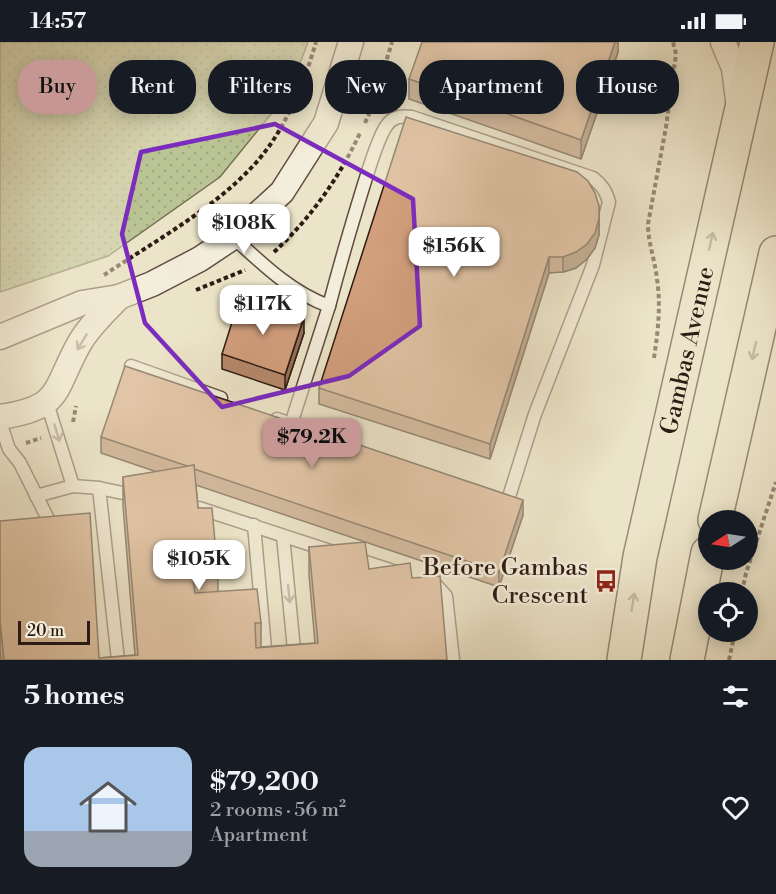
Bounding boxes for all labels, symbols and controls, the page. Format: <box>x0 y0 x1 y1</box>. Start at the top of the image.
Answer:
text: 14:57 <box>30 8 86 35</box>
chip: Buy <box>18 60 97 114</box>
chip: Rent <box>109 60 196 114</box>
chip: Filters <box>208 60 313 114</box>
chip: New <box>325 60 407 114</box>
chip: Apartment <box>419 60 564 114</box>
chip: House <box>576 60 679 114</box>
pin: $108K <box>202 204 286 255</box>
text: $108K <box>212 211 276 236</box>
pin: $156K <box>412 227 496 278</box>
one-way arrow <box>706 232 717 251</box>
text: $156K <box>423 234 485 259</box>
street label: Gambas Avenue <box>654 264 721 438</box>
pin: $117K <box>221 285 305 336</box>
text: $117K <box>234 292 292 317</box>
one-way arrow <box>75 333 87 350</box>
one-way arrow <box>747 341 759 360</box>
pin: $79.2K <box>263 418 361 469</box>
one-way arrow <box>52 423 63 442</box>
text: $79.2K <box>277 425 347 450</box>
north arrow <box>698 510 758 570</box>
map controls <box>698 510 758 642</box>
pin: $105K <box>157 540 241 591</box>
text: $105K <box>167 547 231 572</box>
place label: Before Gambas Crescent <box>422 553 588 611</box>
bus stop icon: Before Gambas Crescent <box>593 568 619 594</box>
button: locate <box>698 582 758 642</box>
one-way arrow <box>284 584 295 604</box>
one-way arrow <box>628 593 639 613</box>
scale bar <box>18 618 90 646</box>
text: 20 m <box>27 621 64 641</box>
text: 5 homes <box>24 680 124 712</box>
icon: filters <box>719 680 752 713</box>
text: $79,200 <box>210 766 319 798</box>
icon: home <box>72 771 144 843</box>
icon: heart <box>719 791 752 824</box>
text: 2 rooms · 56 m² <box>210 798 346 823</box>
text: Apartment <box>210 823 308 848</box>

